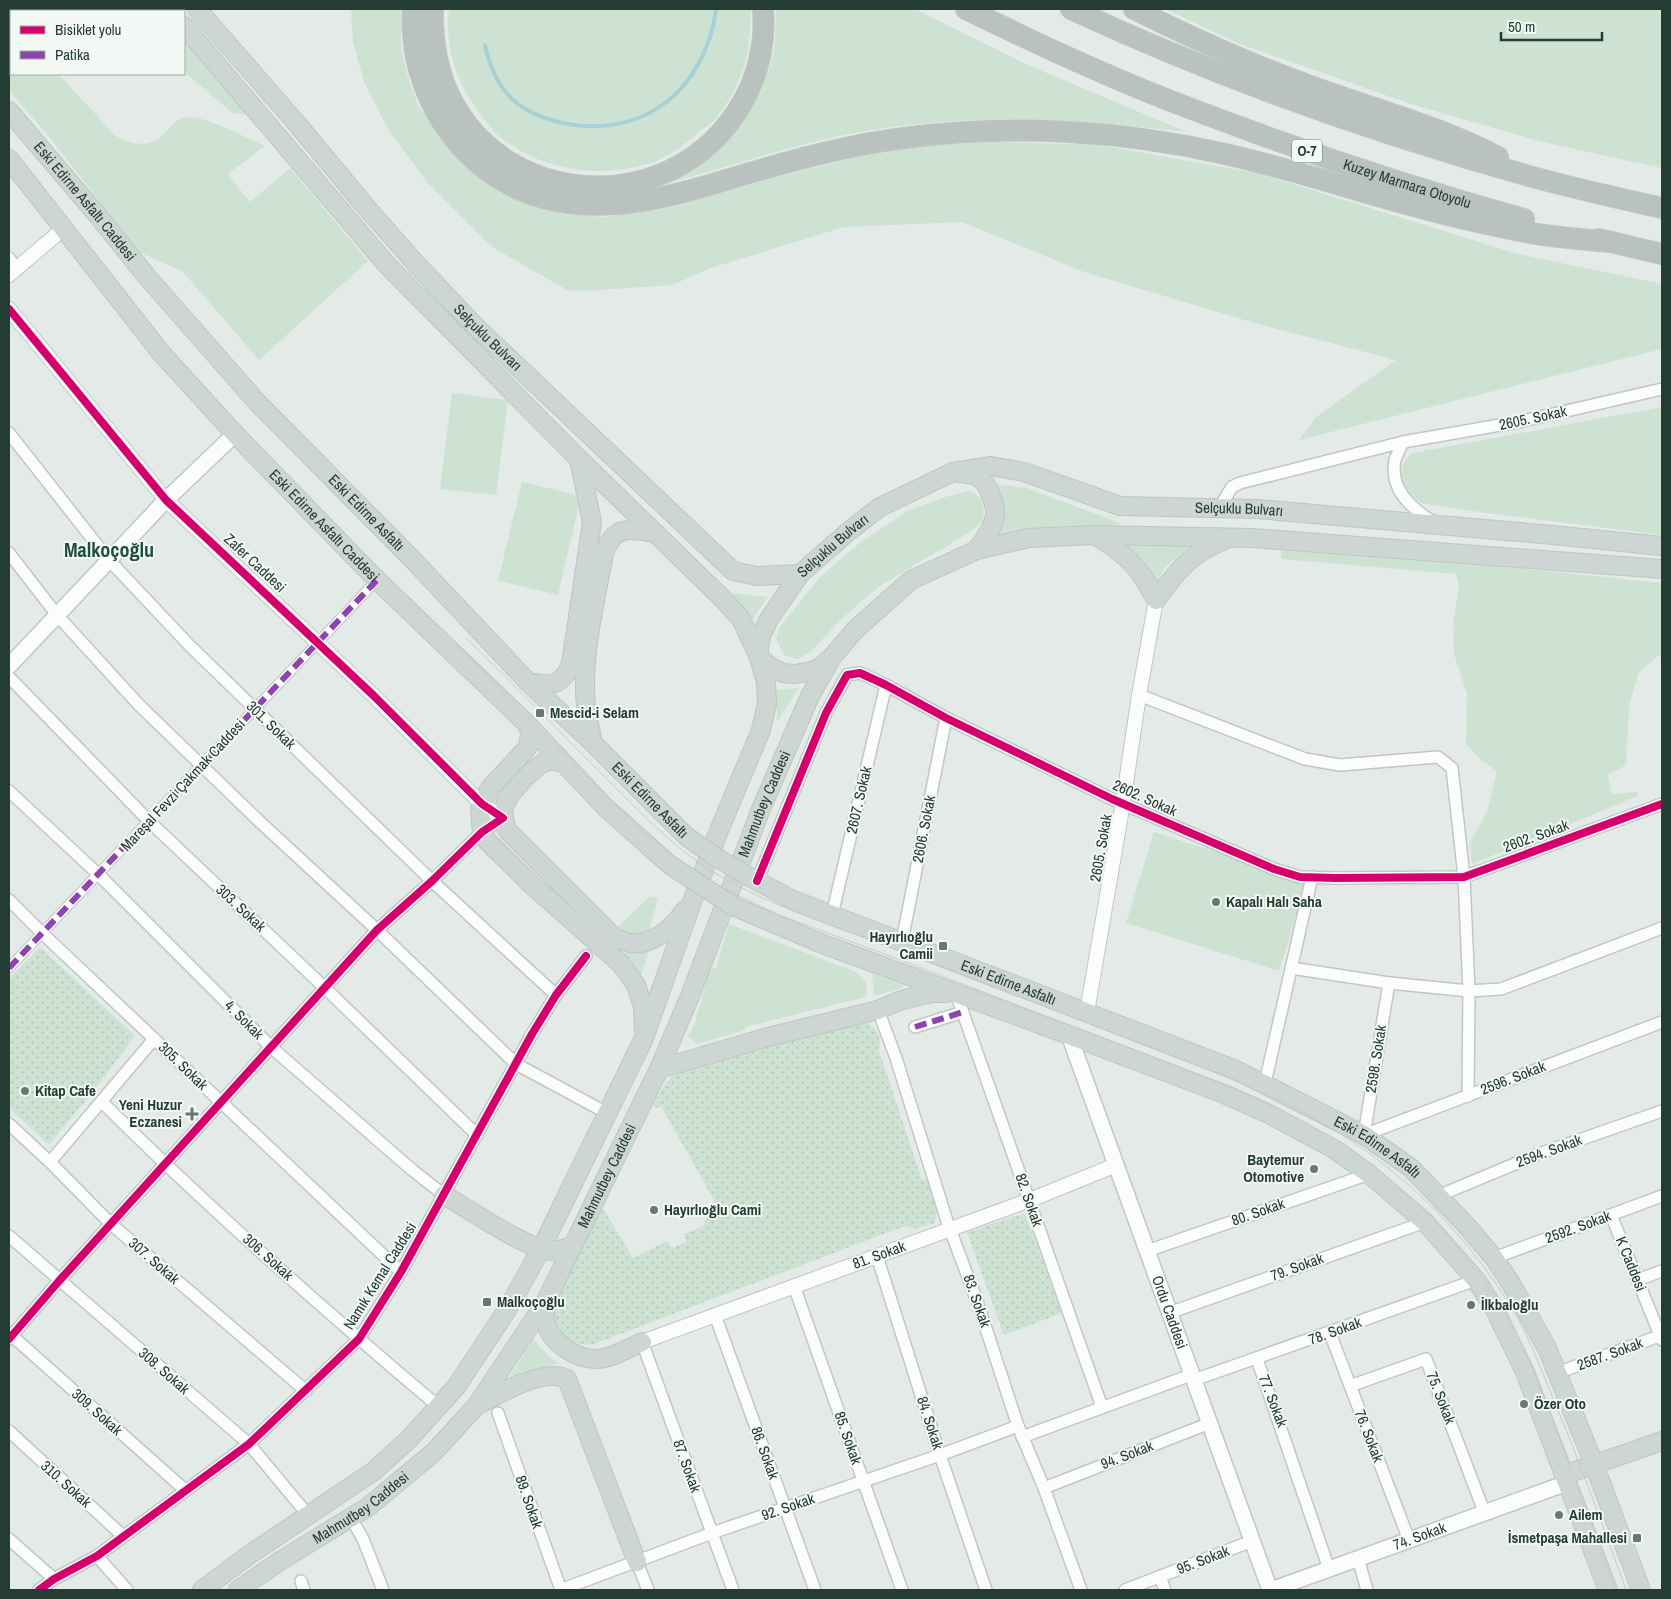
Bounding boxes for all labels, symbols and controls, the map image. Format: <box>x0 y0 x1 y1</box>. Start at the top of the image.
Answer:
legend <box>10 10 185 75</box>
scale bar <box>1501 10 1602 42</box>
text: 50 m <box>1508 16 1535 37</box>
text: Bisiklet yolu <box>55 19 121 40</box>
text: Patika <box>55 44 90 65</box>
street label: Eski Edirne Asfaltı Caddesi <box>29 137 141 265</box>
road number: O-7 <box>1292 140 1322 162</box>
street label: Kuzey Marmara Otoyolu <box>1341 153 1474 213</box>
street label: Selçuklu Bulvarı <box>449 299 527 376</box>
street label: 2605. Sokak <box>1497 400 1569 435</box>
street label: Eski Edirne Asfaltı Caddesi <box>265 464 384 586</box>
street label: Eski Edirne Asfaltı <box>324 469 410 556</box>
street label: Selçuklu Bulvarı <box>1195 497 1284 521</box>
street label: Selçuklu Bulvarı <box>792 509 873 582</box>
street label: Zafer Caddesi <box>220 528 291 597</box>
district label: Malkoçoğlu <box>64 536 154 563</box>
street label: 301. Sokak <box>242 696 301 754</box>
place label: Mescid-i Selam <box>550 702 639 723</box>
marker: Mescid-i Selam <box>534 707 546 719</box>
street label: Mareşal Fevzi Çakmak Caddesi <box>115 714 250 856</box>
street label: Mahmutbey Caddesi <box>733 747 795 860</box>
street label: Eski Edirne Asfaltı <box>607 757 693 843</box>
street label: 2607. Sokak <box>841 763 877 836</box>
street label: 2602. Sokak <box>1110 774 1181 821</box>
street label: 2606. Sokak <box>907 793 941 864</box>
street label: 2605. Sokak <box>1084 812 1117 883</box>
street label: 2602. Sokak <box>1500 814 1572 857</box>
street label: 303. Sokak <box>212 879 272 937</box>
place label: Kapalı Halı Saha <box>1226 891 1322 912</box>
marker: Kapalı Halı Saha <box>1210 896 1222 908</box>
place label: Hayırlıoğlu Camii <box>869 926 933 964</box>
marker: Hayırlıoğlu Camii <box>937 940 949 952</box>
street label: Eski Edirne Asfaltı <box>958 954 1059 1010</box>
street label: 4. Sokak <box>220 995 269 1045</box>
street label: 2598. Sokak <box>1360 1023 1391 1094</box>
street label: 305. Sokak <box>154 1037 213 1095</box>
street label: 2596. Sokak <box>1477 1055 1549 1100</box>
place label: Kitap Cafe <box>35 1080 96 1101</box>
marker: Kitap Cafe <box>19 1085 31 1097</box>
place label: Yeni Huzur Eczanesi <box>119 1094 182 1132</box>
marker: Yeni Huzur Eczanesi <box>186 1108 198 1120</box>
street label: Eski Edirne Asfaltı <box>1330 1110 1426 1183</box>
street label: Mahmutbey Caddesi <box>572 1120 641 1231</box>
street label: 2594. Sokak <box>1513 1129 1585 1172</box>
place label: Baytemur Otomotive <box>1243 1149 1304 1187</box>
marker: Baytemur Otomotive <box>1308 1163 1320 1175</box>
street label: 82. Sokak <box>1011 1171 1049 1230</box>
street label: 80. Sokak <box>1229 1192 1288 1230</box>
place label: Hayırlıoğlu Cami <box>664 1199 761 1220</box>
marker: Hayırlıoğlu Cami <box>648 1204 660 1216</box>
street label: 2592. Sokak <box>1542 1205 1614 1248</box>
street label: Namık Kemal Caddesi <box>338 1218 421 1333</box>
street label: 306. Sokak <box>238 1228 299 1286</box>
street label: 307. Sokak <box>124 1233 185 1289</box>
street label: K Caddesi <box>1611 1233 1652 1294</box>
street label: 81. Sokak <box>850 1235 909 1274</box>
street label: 79. Sokak <box>1268 1247 1327 1286</box>
street label: 83. Sokak <box>959 1272 997 1331</box>
street label: Ordu Caddesi <box>1147 1273 1193 1352</box>
place label: Malkoçoğlu <box>497 1291 565 1312</box>
place label: İlkbaloğlu <box>1481 1294 1538 1315</box>
marker: Malkoçoğlu <box>481 1296 493 1308</box>
marker: İlkbaloğlu <box>1465 1299 1477 1311</box>
street label: 78. Sokak <box>1306 1311 1365 1350</box>
street label: 2587. Sokak <box>1574 1332 1646 1375</box>
street label: 308. Sokak <box>134 1343 195 1399</box>
street label: 75. Sokak <box>1422 1369 1461 1428</box>
street label: 77. Sokak <box>1254 1372 1293 1431</box>
street label: 309. Sokak <box>67 1383 128 1441</box>
place label: Özer Oto <box>1534 1393 1586 1414</box>
street label: 84. Sokak <box>912 1394 949 1453</box>
marker: Özer Oto <box>1518 1398 1530 1410</box>
street label: 76. Sokak <box>1350 1407 1389 1466</box>
street label: 85. Sokak <box>830 1409 868 1468</box>
street label: 86. Sokak <box>746 1424 785 1483</box>
street label: 94. Sokak <box>1098 1435 1157 1474</box>
street label: 87. Sokak <box>668 1437 707 1496</box>
street label: 310. Sokak <box>36 1455 97 1513</box>
street label: Mahmutbey Caddesi <box>308 1466 413 1549</box>
street label: 89. Sokak <box>511 1473 549 1532</box>
street label: 92. Sokak <box>759 1487 818 1525</box>
place label: Ailem <box>1569 1504 1603 1525</box>
marker: Ailem <box>1553 1509 1565 1521</box>
street label: 74. Sokak <box>1390 1516 1450 1555</box>
place label: İsmetpaşa Mahallesi <box>1508 1527 1627 1548</box>
marker: İsmetpaşa Mahallesi <box>1631 1532 1643 1544</box>
street label: 95. Sokak <box>1174 1540 1233 1579</box>

